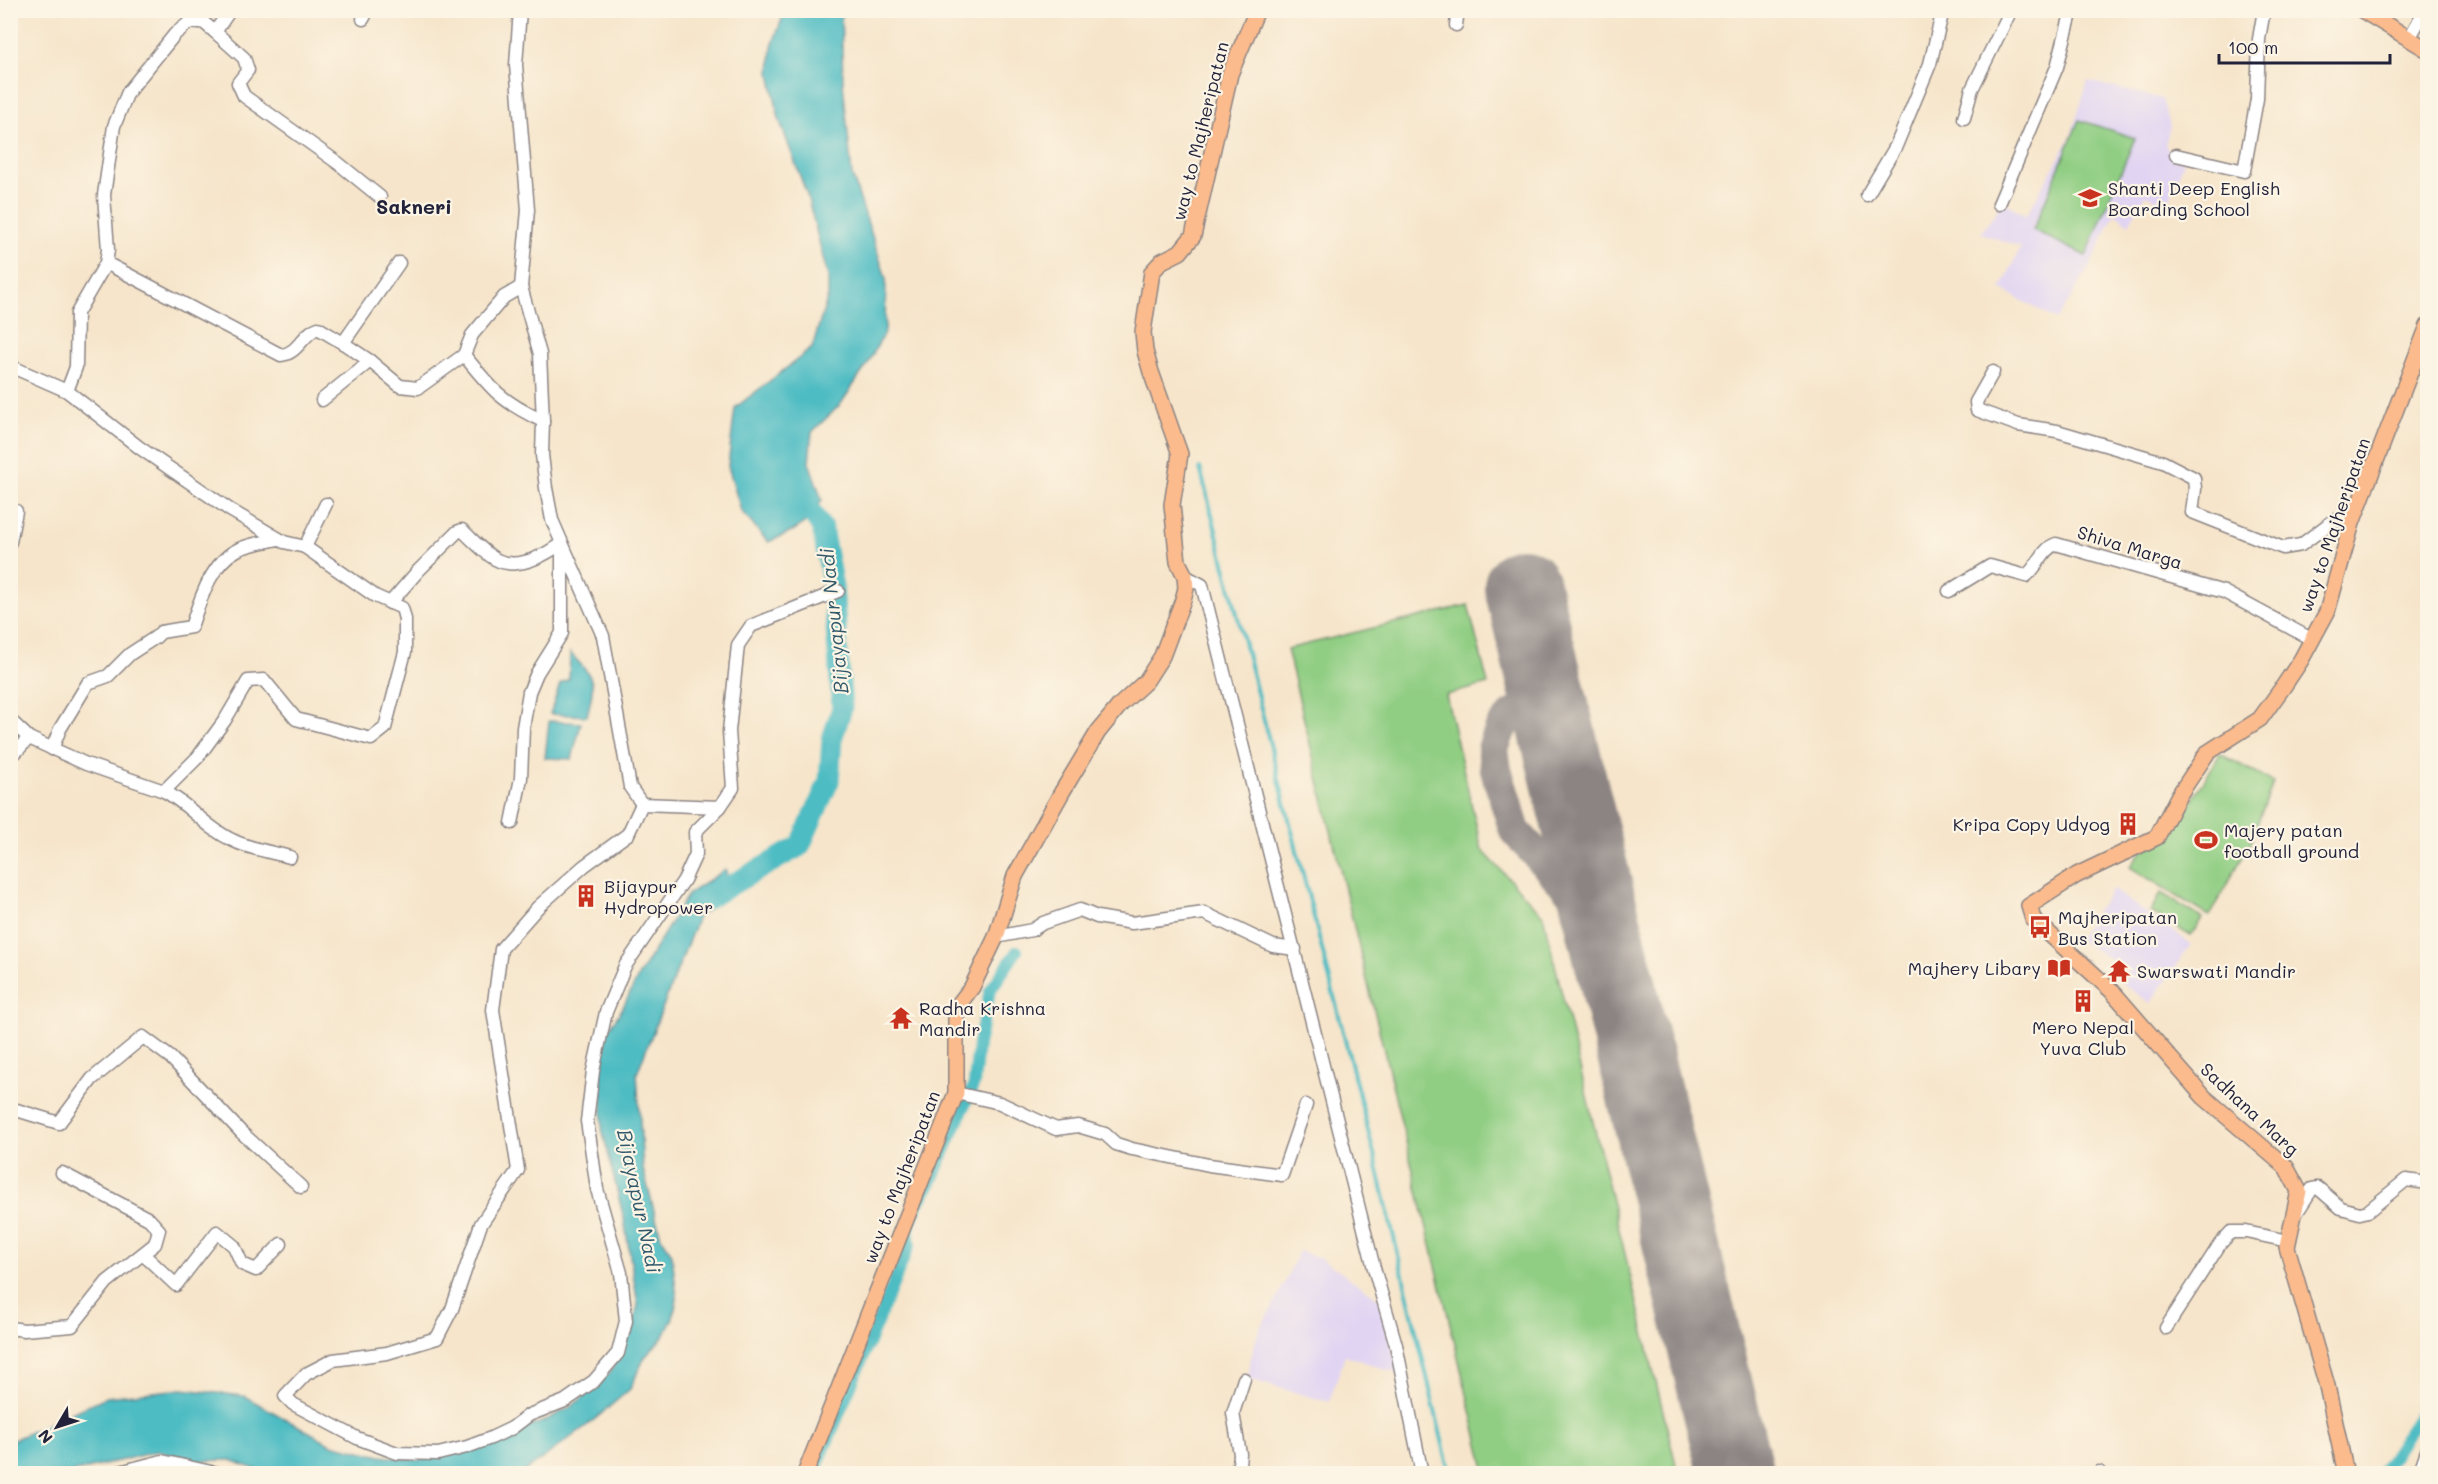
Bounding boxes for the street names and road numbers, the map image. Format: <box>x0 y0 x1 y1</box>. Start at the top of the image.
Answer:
street label: way to Majheripatan <box>1166 39 1234 223</box>
street label: way to Majheripatan <box>2293 434 2375 616</box>
street label: Shiva Marga <box>2075 520 2185 574</box>
street label: Sadhana Marg <box>2196 1057 2304 1161</box>
street label: way to Majheripatan <box>857 1087 945 1267</box>

